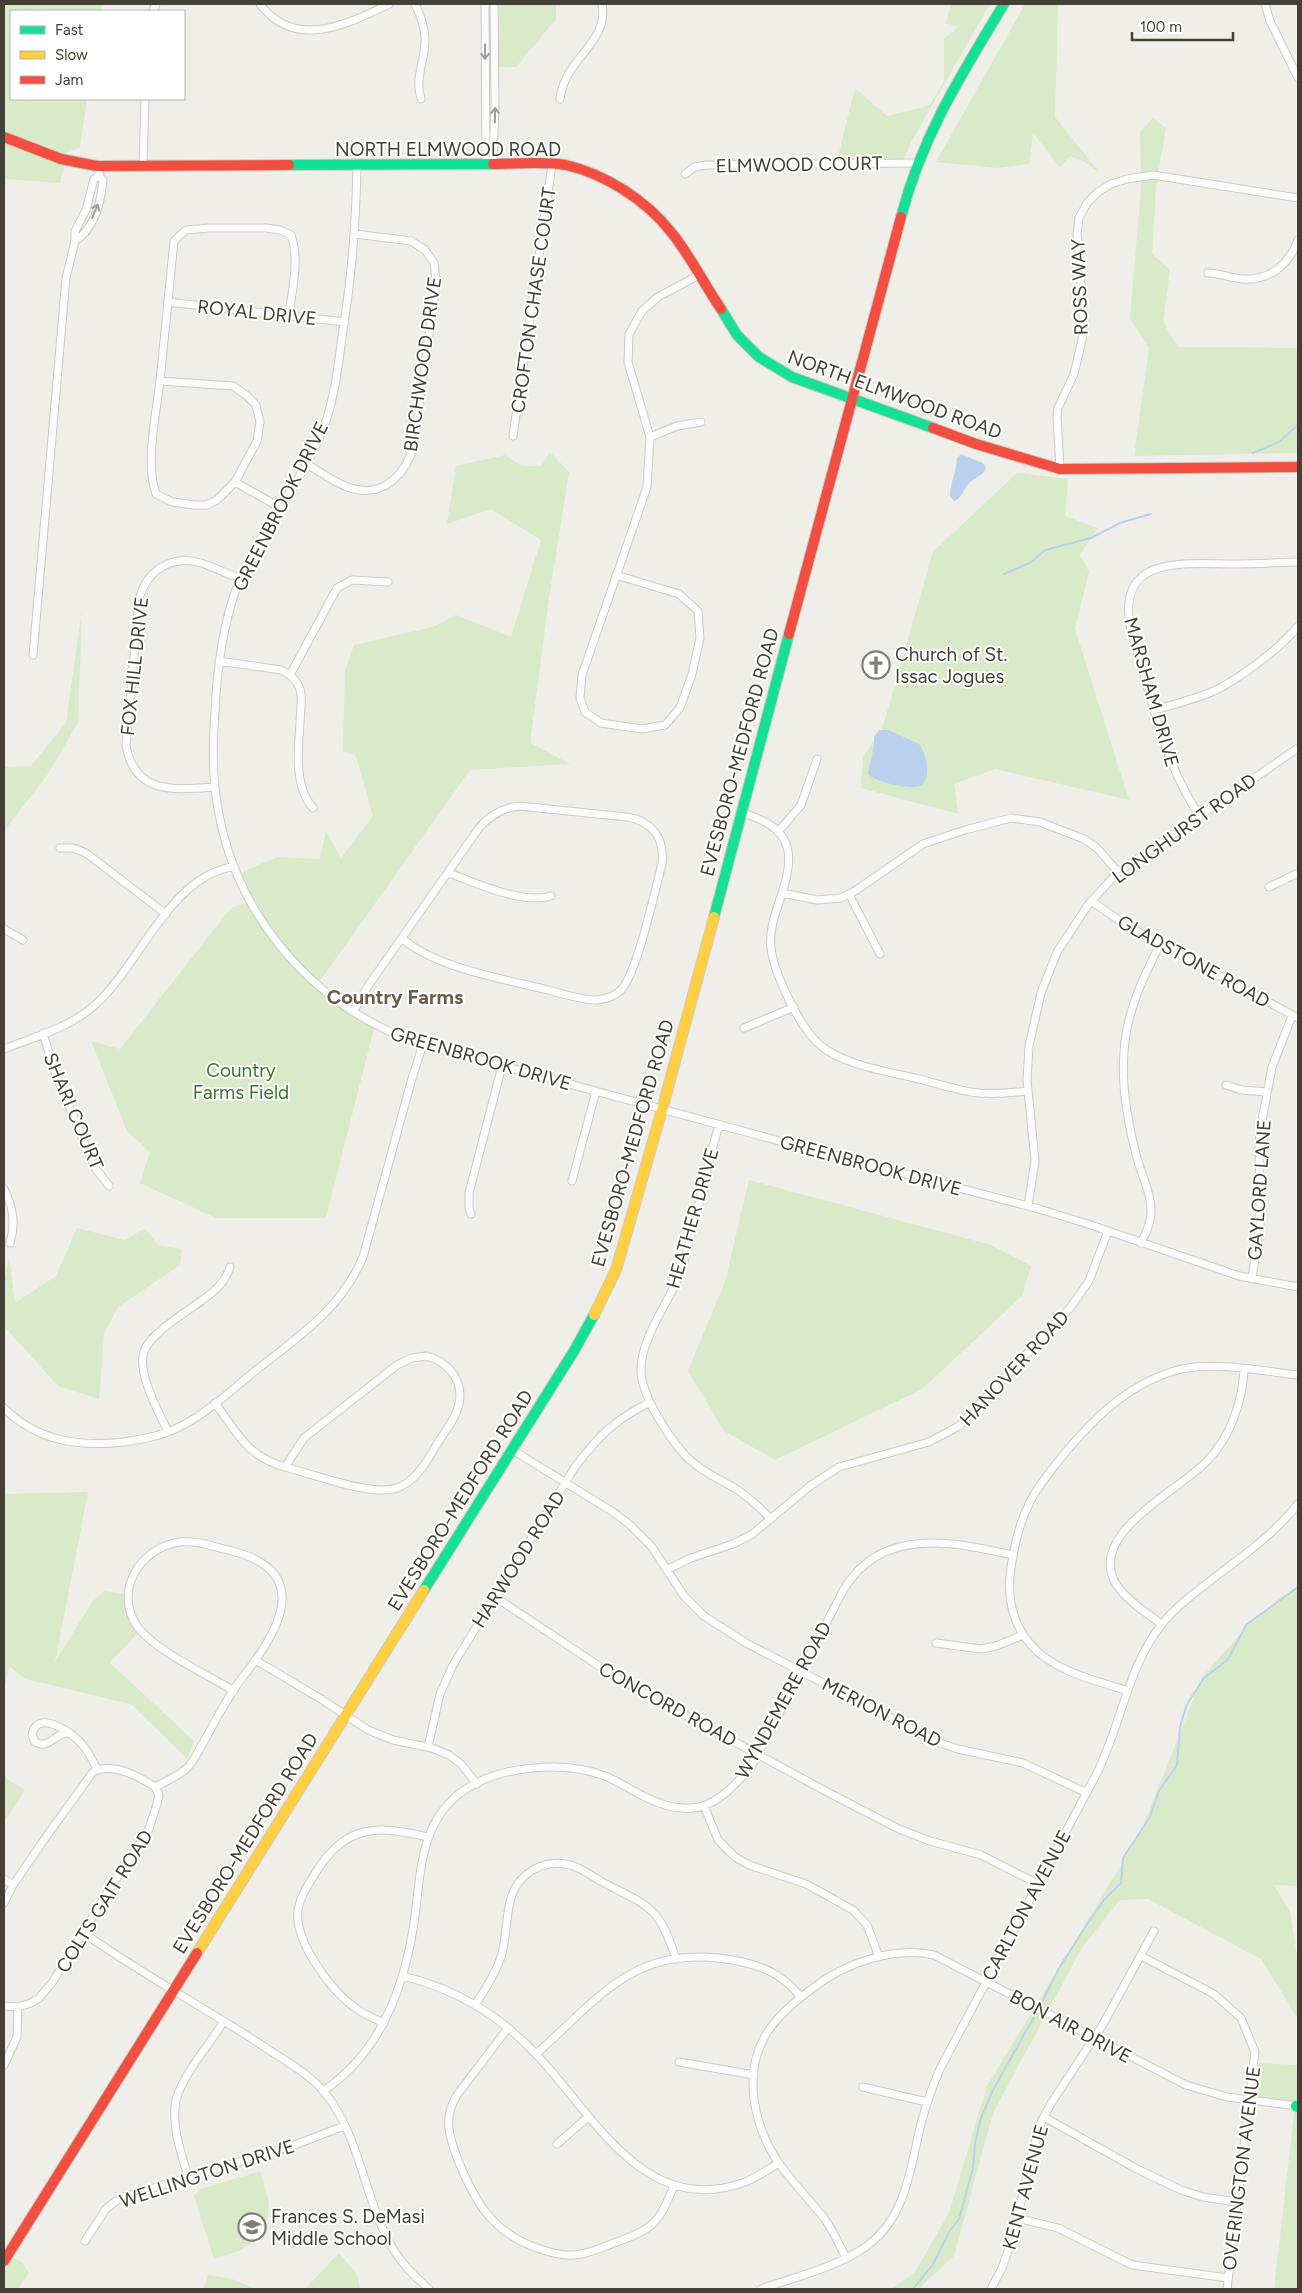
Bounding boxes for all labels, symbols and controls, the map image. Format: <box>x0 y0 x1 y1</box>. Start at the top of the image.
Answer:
legend <box>10 10 185 100</box>
scale bar <box>1132 10 1233 42</box>
text: 100 m <box>1140 18 1182 36</box>
text: Fast <box>55 21 84 39</box>
one-way arrow <box>480 44 490 60</box>
text: Slow <box>55 46 88 64</box>
text: Jam <box>55 71 83 89</box>
one-way arrow <box>490 107 500 124</box>
street label: NORTH ELMWOOD ROAD <box>335 138 561 161</box>
street label: ELMWOOD COURT <box>715 152 883 177</box>
street label: CROFTON CHASE COURT <box>506 185 561 415</box>
one-way arrow <box>91 204 101 219</box>
street label: ROSS WAY <box>1066 238 1093 336</box>
street label: BIRCHWOOD DRIVE <box>399 275 446 453</box>
street label: ROYAL DRIVE <box>196 295 318 330</box>
street label: NORTH ELMWOOD ROAD <box>785 345 1005 444</box>
street label: GREENBROOK DRIVE <box>228 418 333 595</box>
street label: FOX HILL DRIVE <box>116 595 153 737</box>
street label: MARSHAM DRIVE <box>1119 615 1184 770</box>
street label: EVESBORO-MEDFORD ROAD <box>695 626 784 879</box>
place label: Church of St. Issac Jogues <box>895 643 1007 688</box>
church icon: Church of St. Issac Jogues <box>861 650 891 680</box>
street label: LONGHURST ROAD <box>1108 768 1261 888</box>
street label: GLADSTONE ROAD <box>1114 910 1274 1013</box>
district label: Country Farms <box>327 985 463 1009</box>
street label: EVESBORO-MEDFORD ROAD <box>586 1017 679 1269</box>
street label: GREENBROOK DRIVE <box>388 1022 574 1095</box>
street label: SHARI COURT <box>39 1049 109 1174</box>
park label: Country Farms Field <box>193 1059 289 1104</box>
street label: GAYLORD LANE <box>1243 1119 1276 1261</box>
street label: GREENBROOK DRIVE <box>777 1130 964 1201</box>
street label: HEATHER DRIVE <box>661 1145 724 1291</box>
street label: HANOVER ROAD <box>955 1306 1074 1431</box>
street label: EVESBORO-MEDFORD ROAD <box>383 1386 538 1615</box>
street label: HARWOOD ROAD <box>467 1487 570 1632</box>
street label: WYNDEMERE ROAD <box>731 1617 836 1783</box>
street label: CONCORD ROAD <box>595 1657 741 1752</box>
street label: MERION ROAD <box>818 1672 945 1752</box>
street label: EVESBORO-MEDFORD ROAD <box>168 1729 323 1958</box>
street label: COLTS GAIT ROAD <box>51 1826 158 1977</box>
street label: CARLTON AVENUE <box>977 1826 1076 1985</box>
street label: BON AIR DRIVE <box>1006 1985 1136 2068</box>
street label: OVERINGTON AVENUE <box>1218 2065 1265 2272</box>
street label: KENT AVENUE <box>998 2122 1053 2252</box>
street label: WELLINGTON DRIVE <box>117 2134 298 2213</box>
place label: Frances S. DeMasi Middle School <box>271 2205 425 2250</box>
school or university icon: Frances S. DeMasi Middle School <box>237 2212 267 2242</box>

